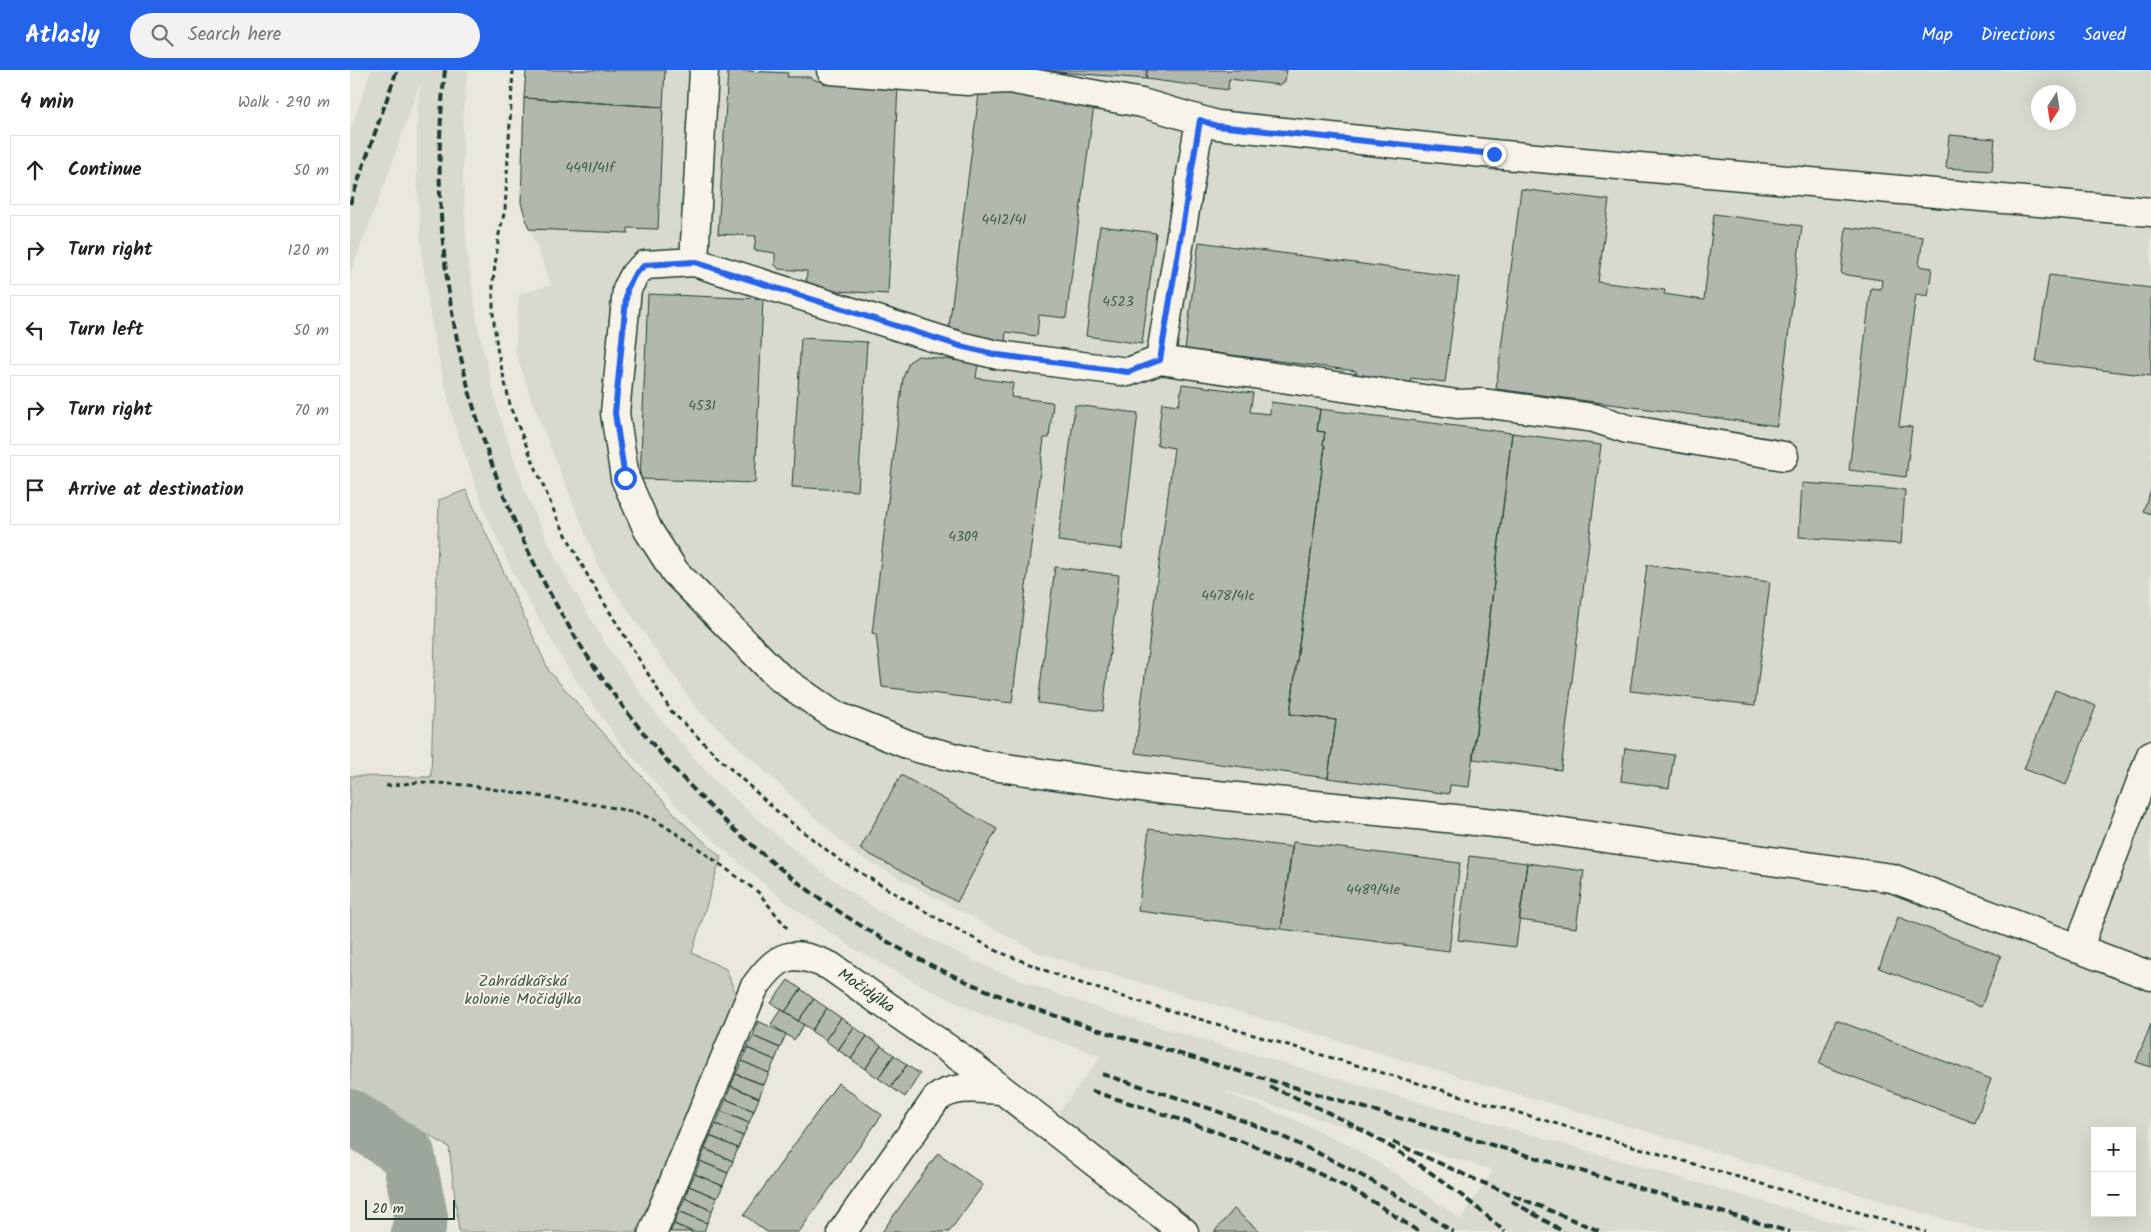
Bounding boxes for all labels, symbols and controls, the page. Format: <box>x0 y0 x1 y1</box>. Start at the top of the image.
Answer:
search box <box>130 13 480 58</box>
text: Atlasly <box>25 16 100 55</box>
text: Search here <box>188 20 281 50</box>
icon: search <box>148 21 176 49</box>
text: Map <box>1921 21 1953 50</box>
text: Directions <box>1981 21 2055 50</box>
text: Saved <box>2083 21 2126 50</box>
north arrow <box>2031 85 2076 130</box>
text: 4 min <box>20 86 74 119</box>
text: Walk · 290 m <box>238 90 330 115</box>
route end <box>1483 143 1506 166</box>
text: Continue <box>68 155 141 185</box>
icon: ahead <box>21 156 49 184</box>
house number: 4491/41f <box>566 157 616 179</box>
text: 50 m <box>293 158 329 183</box>
house number: 4412/41 <box>981 209 1027 231</box>
text: Turn right <box>68 235 153 265</box>
icon: right <box>21 236 49 264</box>
text: 120 m <box>288 238 329 263</box>
house number: 4523 <box>1102 291 1134 313</box>
text: Turn left <box>68 315 143 345</box>
icon: left <box>21 316 49 344</box>
text: 50 m <box>293 318 329 343</box>
text: Turn right <box>68 395 153 425</box>
house number: 4531 <box>688 395 716 417</box>
icon: right <box>21 396 49 424</box>
text: 70 m <box>294 398 329 423</box>
route start <box>614 467 637 490</box>
text: Arrive at destination <box>68 475 244 505</box>
icon: arrive <box>21 476 49 504</box>
house number: 4309 <box>948 526 978 548</box>
house number: 4478/41c <box>1201 585 1255 607</box>
house number: 4489/41e <box>1346 879 1401 901</box>
street label: Močidýlka <box>832 962 900 1020</box>
park label: Zahrádkářská kolonie Močidýlka <box>464 969 582 1012</box>
map controls <box>2091 1127 2136 1217</box>
button: + <box>2091 1127 2136 1172</box>
button: − <box>2091 1172 2136 1217</box>
scale bar <box>365 1197 455 1220</box>
text: 20 m <box>372 1198 404 1220</box>

